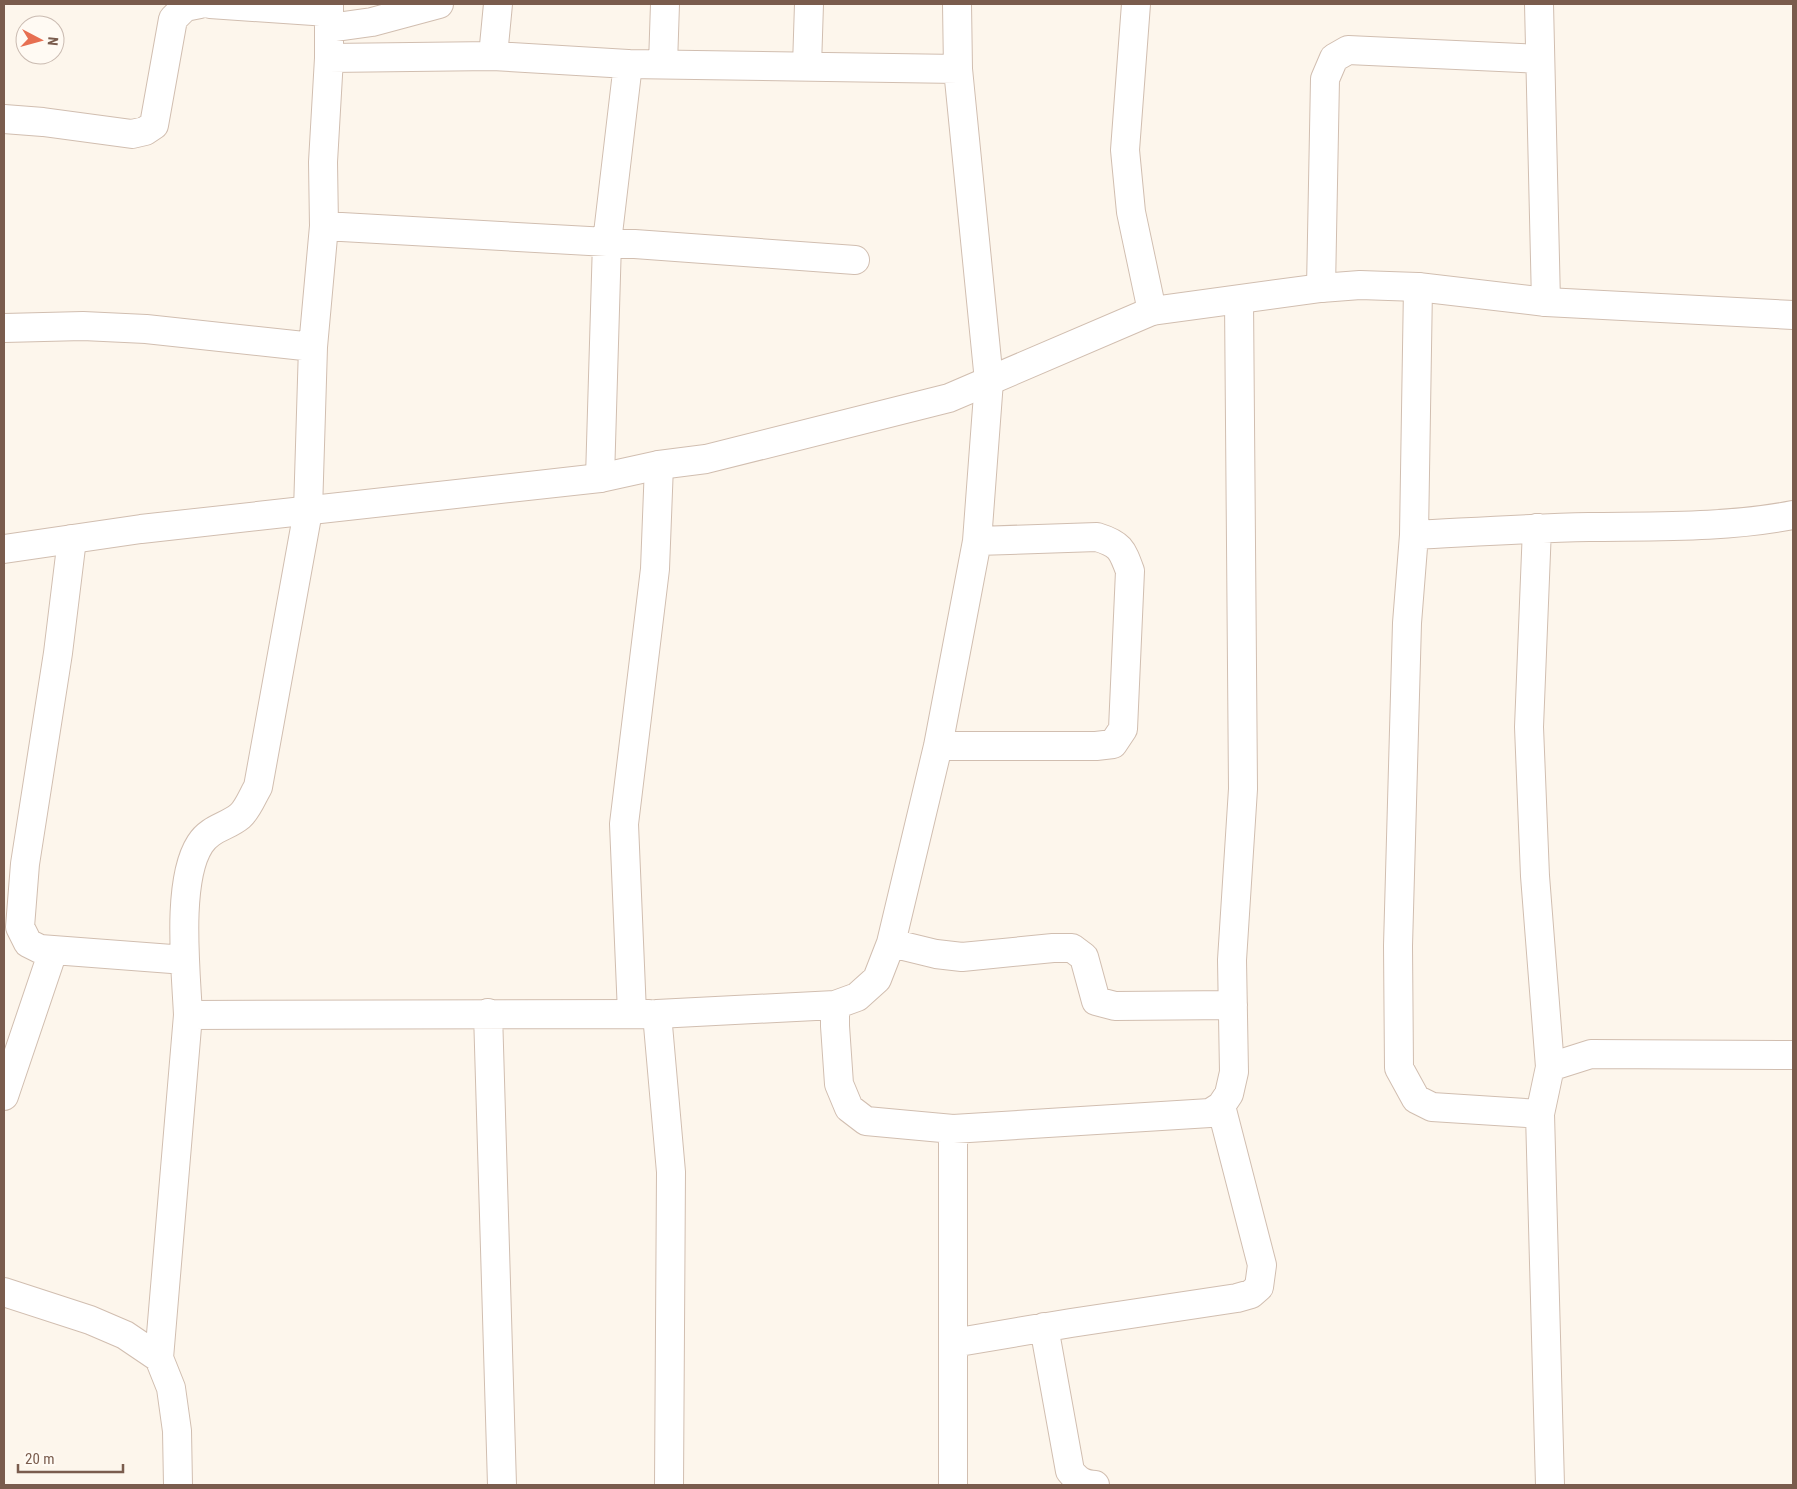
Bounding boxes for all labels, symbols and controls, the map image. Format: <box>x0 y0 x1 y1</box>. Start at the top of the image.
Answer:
north arrow <box>15 15 65 65</box>
text: N <box>45 36 61 46</box>
scale bar <box>18 1442 122 1474</box>
text: 20 m <box>25 1450 55 1468</box>

